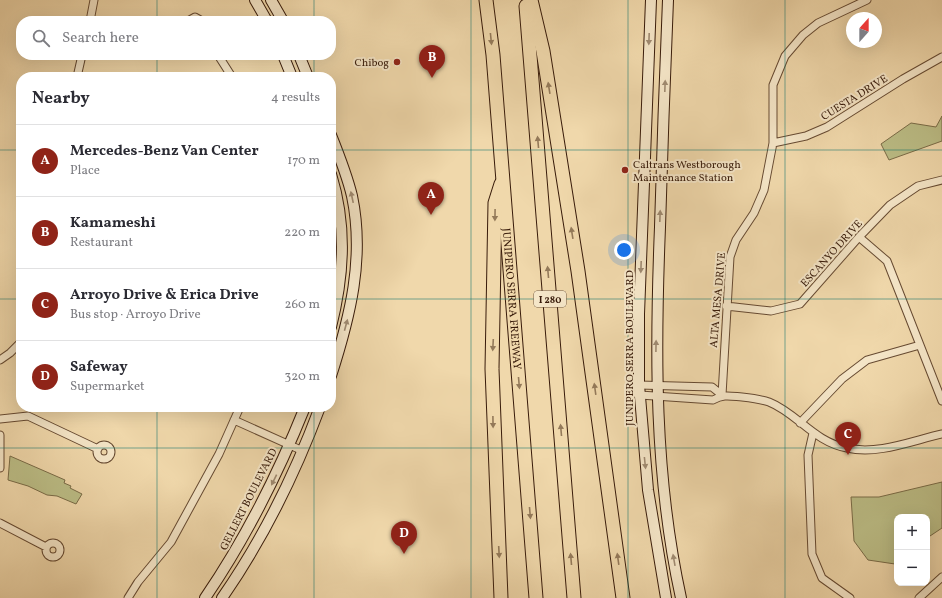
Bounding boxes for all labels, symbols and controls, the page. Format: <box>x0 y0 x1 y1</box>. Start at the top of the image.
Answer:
north arrow <box>846 12 882 48</box>
search box <box>16 16 336 60</box>
icon: search <box>30 27 52 49</box>
text: Search here <box>62 28 139 49</box>
one-way arrow <box>488 33 494 45</box>
one-way arrow <box>646 33 653 45</box>
pin: B <box>419 45 445 78</box>
place label: Chibog <box>354 56 389 71</box>
marker: Chibog <box>392 57 402 67</box>
street label: CUESTA DRIVE <box>819 72 891 125</box>
one-way arrow <box>662 79 668 92</box>
one-way arrow <box>546 82 552 95</box>
text: Nearby <box>32 87 90 110</box>
text: 4 results <box>271 89 320 107</box>
one-way arrow <box>534 136 541 148</box>
text: Mercedes-Benz Van Center <box>70 141 259 162</box>
text: A <box>40 152 50 170</box>
text: 170 m <box>287 152 320 170</box>
place label: Caltrans Westborough Maintenance Station <box>633 158 741 186</box>
text: Place <box>70 162 100 180</box>
marker: Caltrans Westborough Maintenance Station <box>620 165 630 175</box>
pin: A <box>418 182 444 215</box>
one-way arrow <box>348 190 354 203</box>
one-way arrow <box>492 209 498 222</box>
one-way arrow <box>657 209 663 222</box>
text: Kamameshi <box>70 213 156 234</box>
street label: ESCANYO DRIVE <box>798 217 867 291</box>
text: B <box>41 224 49 242</box>
text: 220 m <box>284 224 320 242</box>
one-way arrow <box>569 226 575 239</box>
street label: JUNIPERO SERRA FREEWAY <box>498 228 524 370</box>
text: Restaurant <box>70 234 133 252</box>
your location <box>614 240 634 260</box>
street label: ALTA MESA DRIVE <box>707 251 730 348</box>
one-way arrow <box>638 261 644 274</box>
one-way arrow <box>545 266 552 278</box>
street label: JUNIPERO SERRA BOULEVARD <box>623 270 638 426</box>
text: Arroyo Drive & Erica Drive <box>70 285 259 306</box>
road number: I 280 <box>534 291 566 307</box>
text: C <box>41 296 49 314</box>
text: 260 m <box>285 296 320 314</box>
text: Bus stop · Arroyo Drive <box>70 306 201 324</box>
one-way arrow <box>343 319 349 331</box>
one-way arrow <box>490 339 497 351</box>
one-way arrow <box>653 339 659 352</box>
text: Safeway <box>70 357 128 378</box>
text: D <box>40 368 50 386</box>
text: 320 m <box>285 368 320 386</box>
one-way arrow <box>516 377 523 389</box>
text: Supermarket <box>70 378 145 396</box>
one-way arrow <box>592 383 598 395</box>
one-way arrow <box>490 416 496 429</box>
pin: C <box>835 422 861 455</box>
one-way arrow <box>557 424 564 436</box>
street label: GELLERT BOULEVARD <box>217 446 282 553</box>
one-way arrow <box>641 457 648 469</box>
one-way arrow <box>271 474 277 486</box>
one-way arrow <box>526 507 533 519</box>
map controls <box>894 514 930 586</box>
button: + <box>894 514 930 550</box>
pin: D <box>391 521 417 554</box>
one-way arrow <box>495 546 502 558</box>
button: − <box>894 550 930 586</box>
one-way arrow <box>568 553 575 565</box>
one-way arrow <box>615 553 621 565</box>
one-way arrow <box>671 554 677 566</box>

